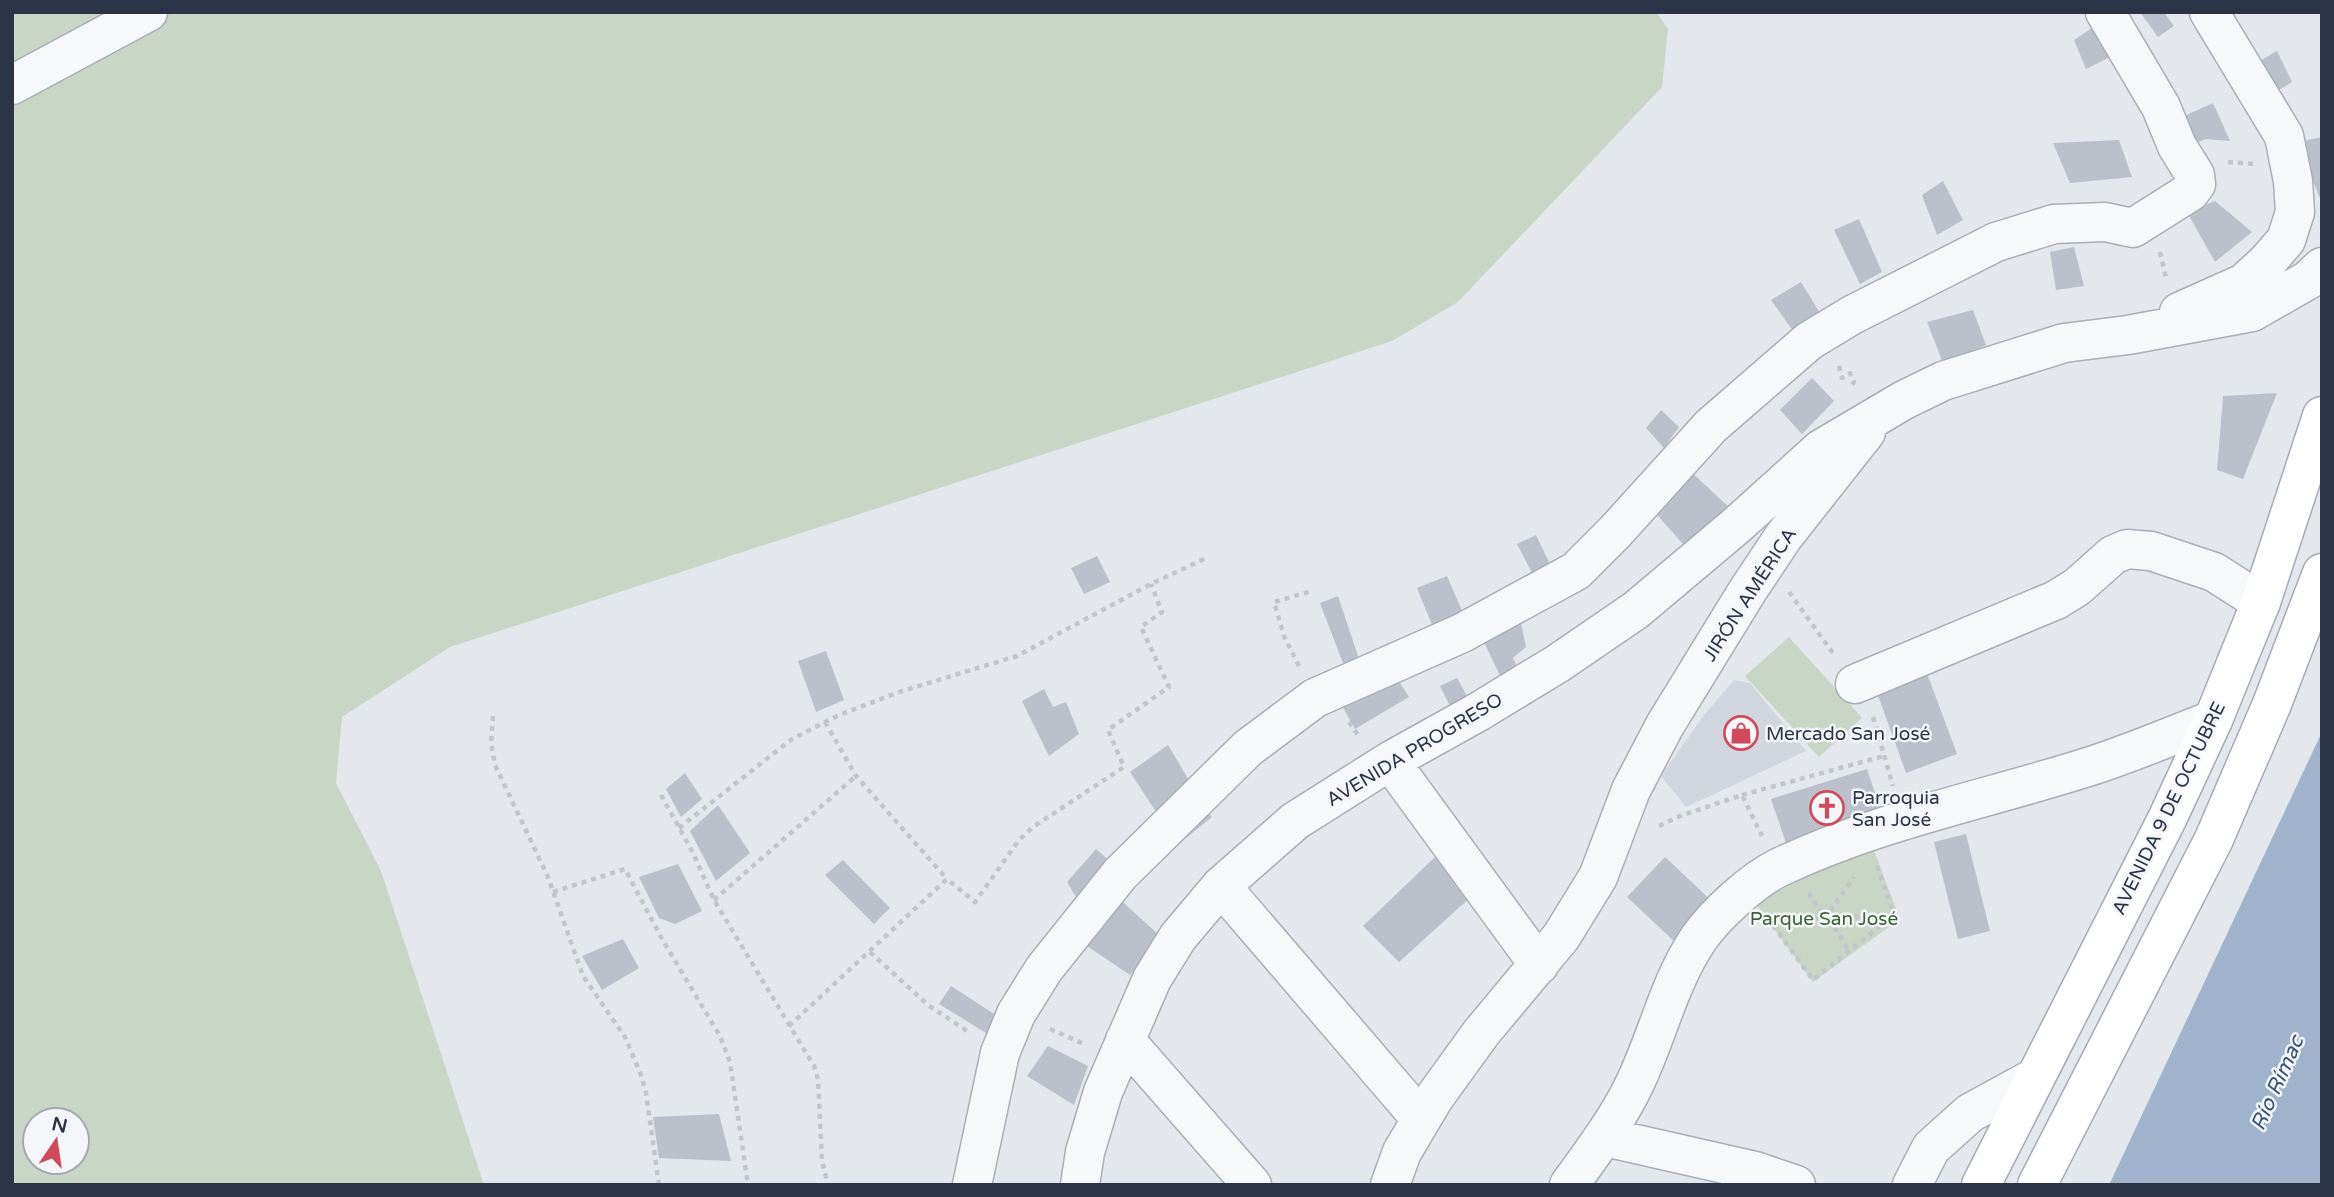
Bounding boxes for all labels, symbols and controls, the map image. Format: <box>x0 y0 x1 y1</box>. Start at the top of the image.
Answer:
street label: JIRÓN AMÉRICA <box>1698 523 1801 665</box>
street label: AVENIDA PROGRESO <box>1323 689 1506 811</box>
street label: AVENIDA 9 DE OCTUBRE <box>2108 698 2230 918</box>
shop icon: Mercado San José <box>1722 714 1760 752</box>
place label: Mercado San José <box>1766 723 1930 745</box>
place label: Parroquia San José <box>1852 787 1940 831</box>
church icon: Parroquia San José <box>1808 789 1846 827</box>
park label: Parque San José <box>1750 908 1898 930</box>
water label: Río Rímac <box>2246 1030 2310 1134</box>
north arrow <box>21 1106 91 1176</box>
text: N <box>50 1113 70 1138</box>

